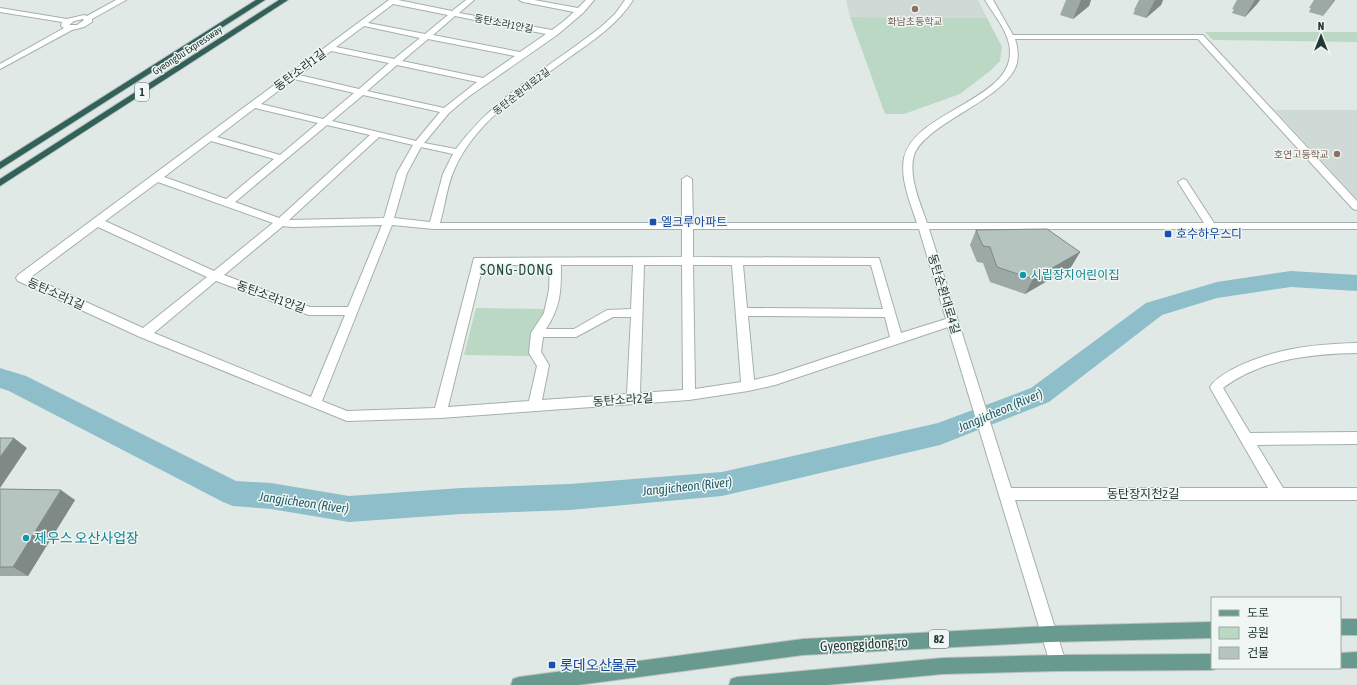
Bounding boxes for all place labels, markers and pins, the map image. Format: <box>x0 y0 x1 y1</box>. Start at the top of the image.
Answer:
marker: 화남초등학교 <box>910 4 920 14</box>
place label: 화남초등학교 <box>887 16 943 27</box>
place label: 호연고등학교 <box>1274 149 1329 160</box>
marker: 호연고등학교 <box>1332 149 1342 159</box>
place label: 엘크루아파트 <box>661 215 727 229</box>
marker: 엘크루아파트 <box>648 217 658 227</box>
place label: 호수하우스디 <box>1176 227 1242 241</box>
marker: 호수하우스디 <box>1163 229 1173 239</box>
place label: 시립장지어린이집 <box>1031 268 1119 282</box>
marker: 시립장지어린이집 <box>1018 270 1028 280</box>
place label: 제우스 오산사업장 <box>34 530 139 546</box>
marker: 제우스 오산사업장 <box>21 533 31 543</box>
place label: 롯데오산물류 <box>560 657 637 673</box>
marker: 롯데오산물류 <box>547 660 557 670</box>

